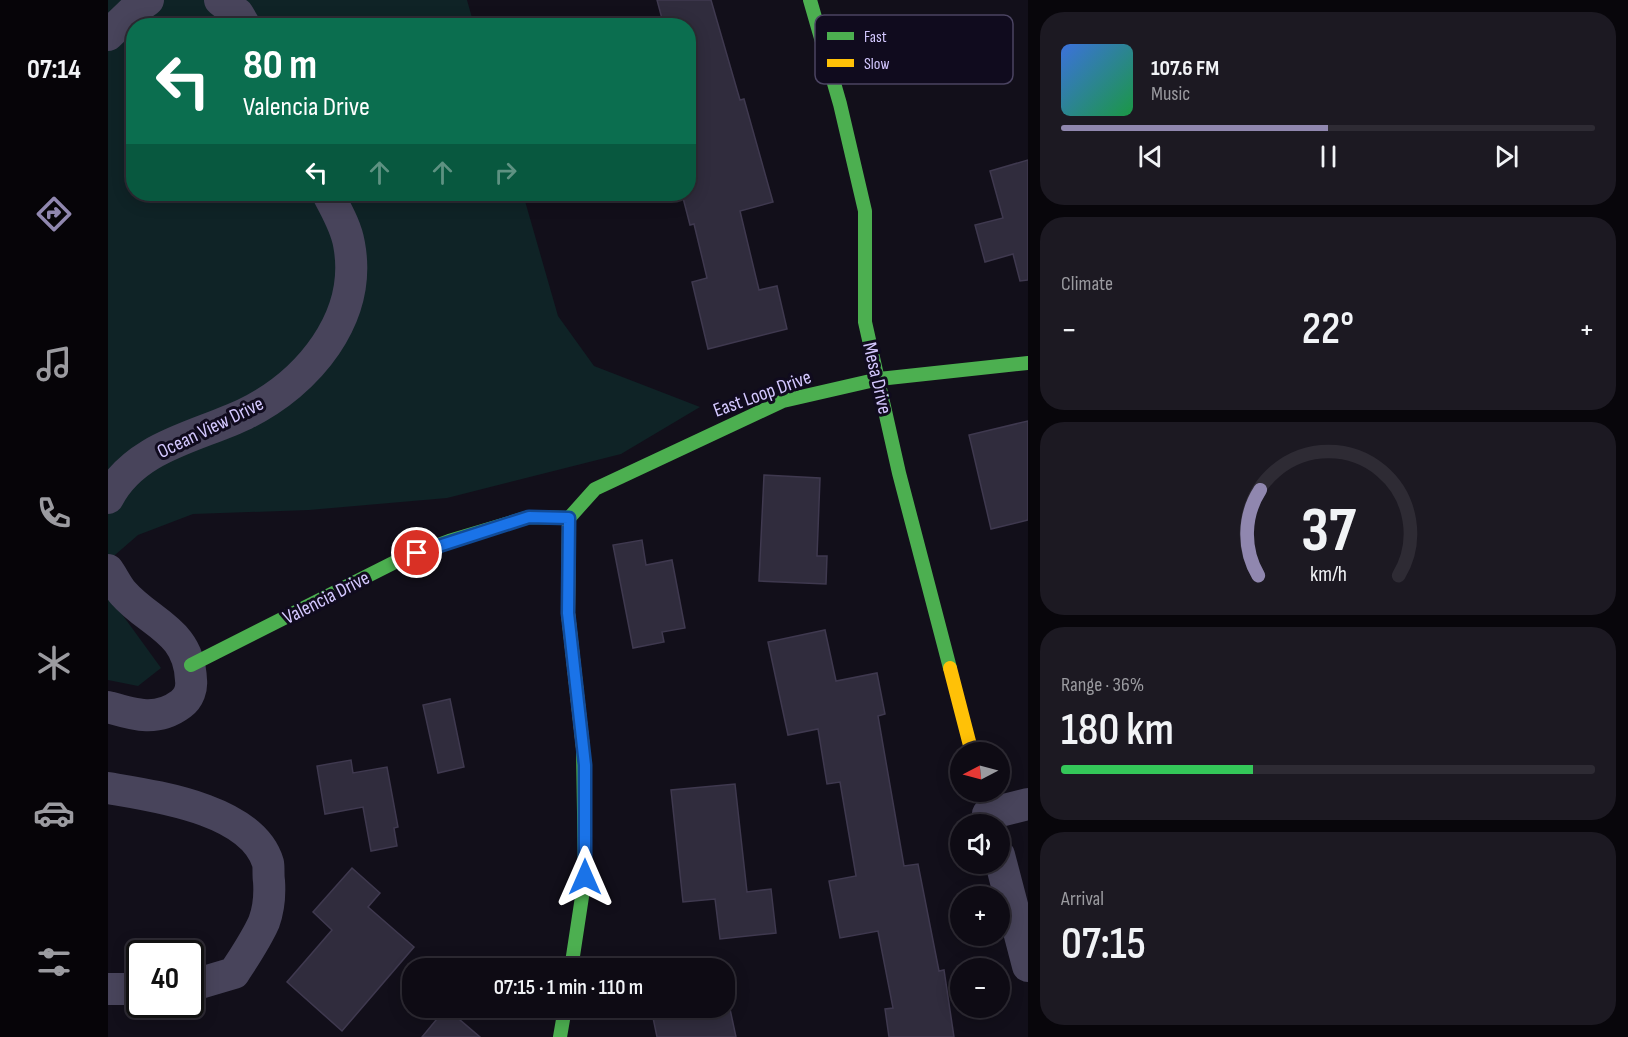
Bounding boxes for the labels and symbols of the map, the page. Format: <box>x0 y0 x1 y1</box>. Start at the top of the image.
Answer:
legend <box>815 15 1013 84</box>
text: Fast <box>864 28 887 47</box>
text: Slow <box>864 55 889 74</box>
street label: Mesa Drive <box>857 340 897 416</box>
street label: East Loop Drive <box>710 365 814 423</box>
street label: Ocean View Drive <box>153 392 268 464</box>
pin <box>391 527 442 578</box>
street label: Valencia Drive <box>279 566 374 630</box>
north arrow <box>950 742 1010 802</box>
position arrow <box>553 845 617 909</box>
speed limit sign: 40 <box>126 940 204 1018</box>

